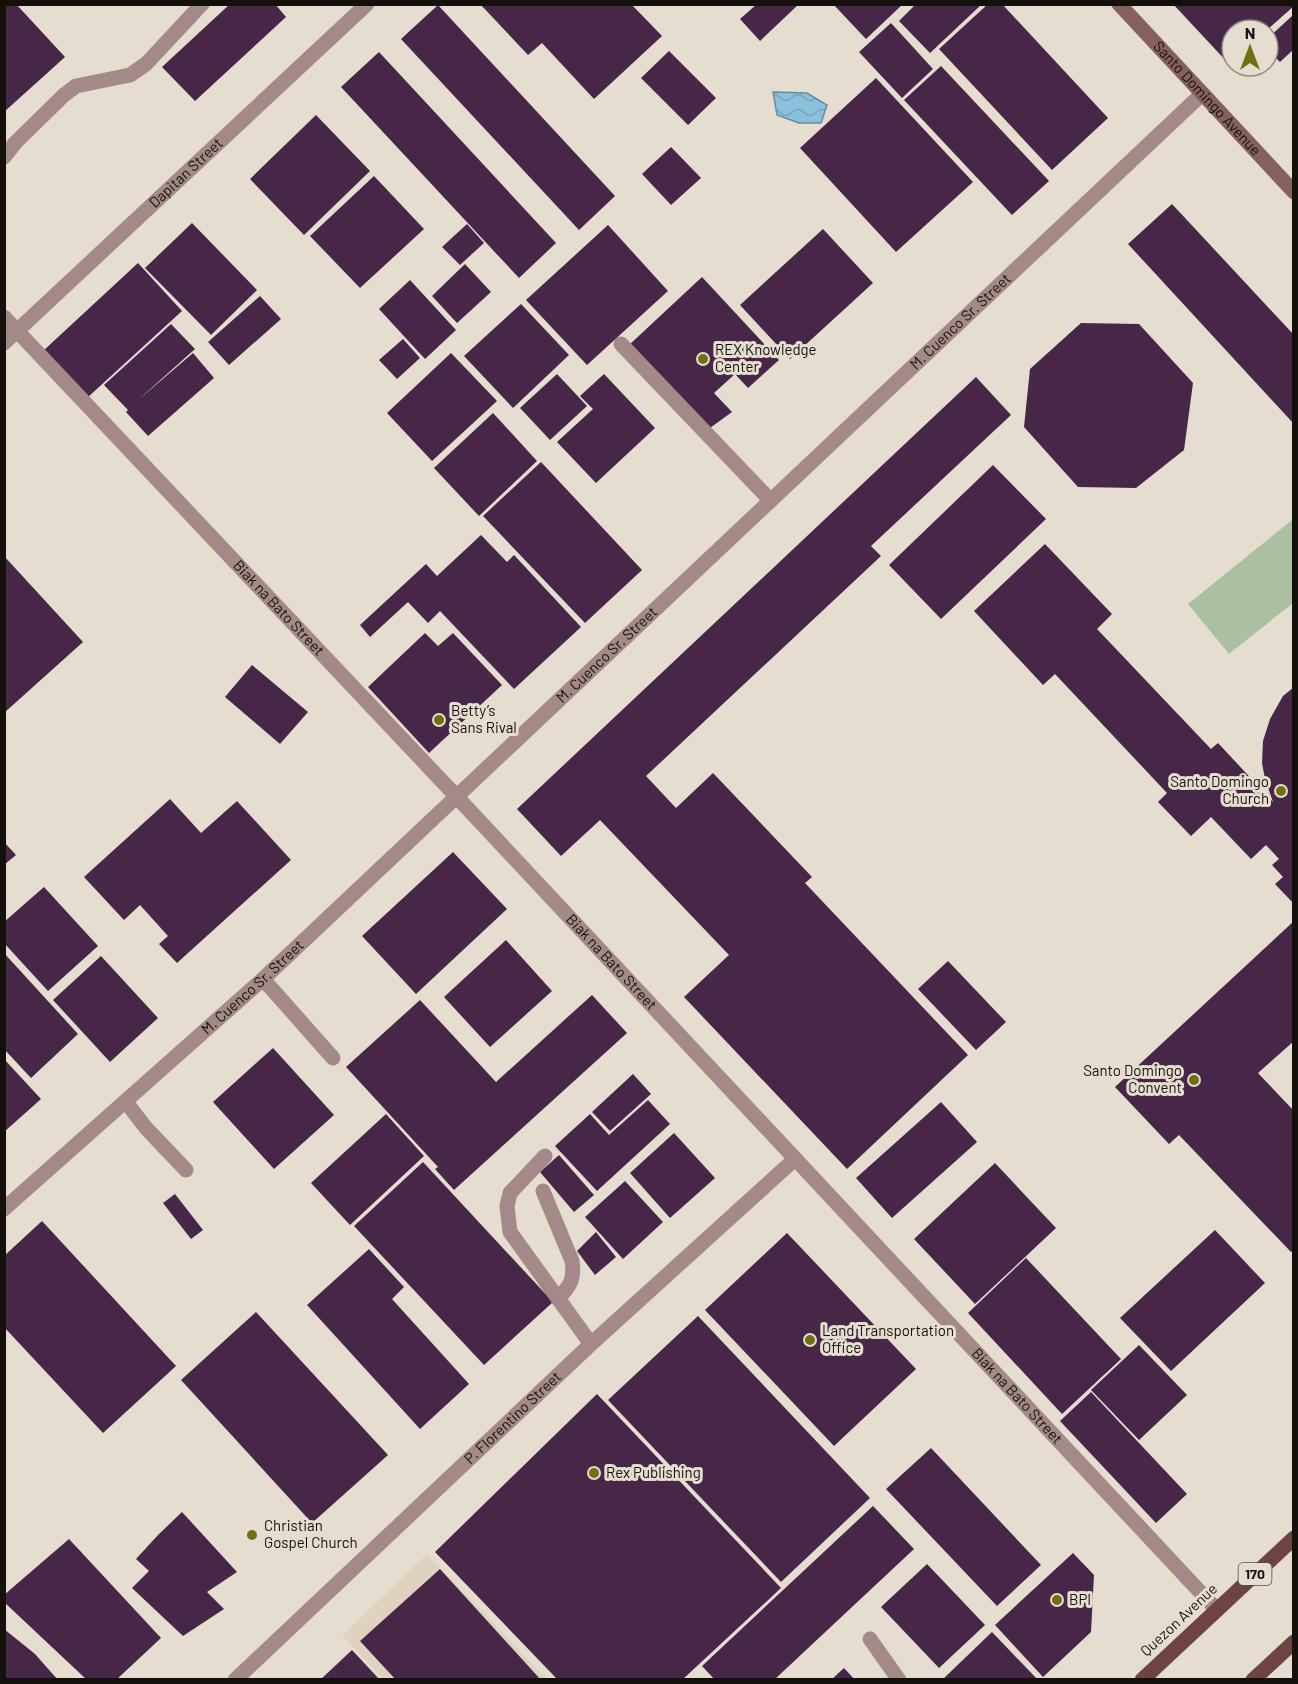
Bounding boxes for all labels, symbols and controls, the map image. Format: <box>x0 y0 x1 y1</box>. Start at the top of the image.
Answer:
north arrow <box>1220 18 1280 78</box>
text: N <box>1245 23 1255 42</box>
street label: Santo Domingo Avenue <box>1150 37 1265 159</box>
street label: Dapitan Street <box>145 134 226 211</box>
street label: M. Cuenco Sr. Street <box>906 269 1014 373</box>
place label: REX Knowledge Center <box>715 340 817 375</box>
marker: REX Knowledge Center <box>696 352 710 366</box>
street label: Biak na Bato Street <box>230 556 329 659</box>
street label: M. Cuenco Sr. Street <box>552 602 660 706</box>
place label: Betty’s Sans Rival <box>451 701 517 736</box>
marker: Betty’s Sans Rival <box>432 713 446 727</box>
place label: Santo Domingo Church <box>1170 772 1269 807</box>
marker: Santo Domingo Church <box>1274 784 1288 798</box>
street label: Biak na Bato Street <box>563 910 661 1013</box>
street label: M. Cuenco Sr. Street <box>197 936 307 1038</box>
place label: Santo Domingo Convent <box>1083 1061 1182 1096</box>
marker: Santo Domingo Convent <box>1187 1073 1201 1087</box>
place label: Land Transportation Office <box>822 1321 954 1356</box>
marker: Land Transportation Office <box>803 1333 817 1347</box>
street label: Biak na Bato Street <box>969 1344 1067 1447</box>
street label: P. Florentino Street <box>460 1367 564 1467</box>
place label: Rex Publishing <box>606 1463 701 1481</box>
marker: Rex Publishing <box>587 1466 601 1480</box>
place label: Christian Gospel Church <box>264 1516 358 1551</box>
marker: Christian Gospel Church <box>245 1528 259 1542</box>
road number: 170 <box>1238 1563 1272 1585</box>
street label: Quezon Avenue <box>1136 1579 1220 1659</box>
place label: BPI <box>1069 1590 1091 1608</box>
marker: BPI <box>1050 1593 1064 1607</box>

